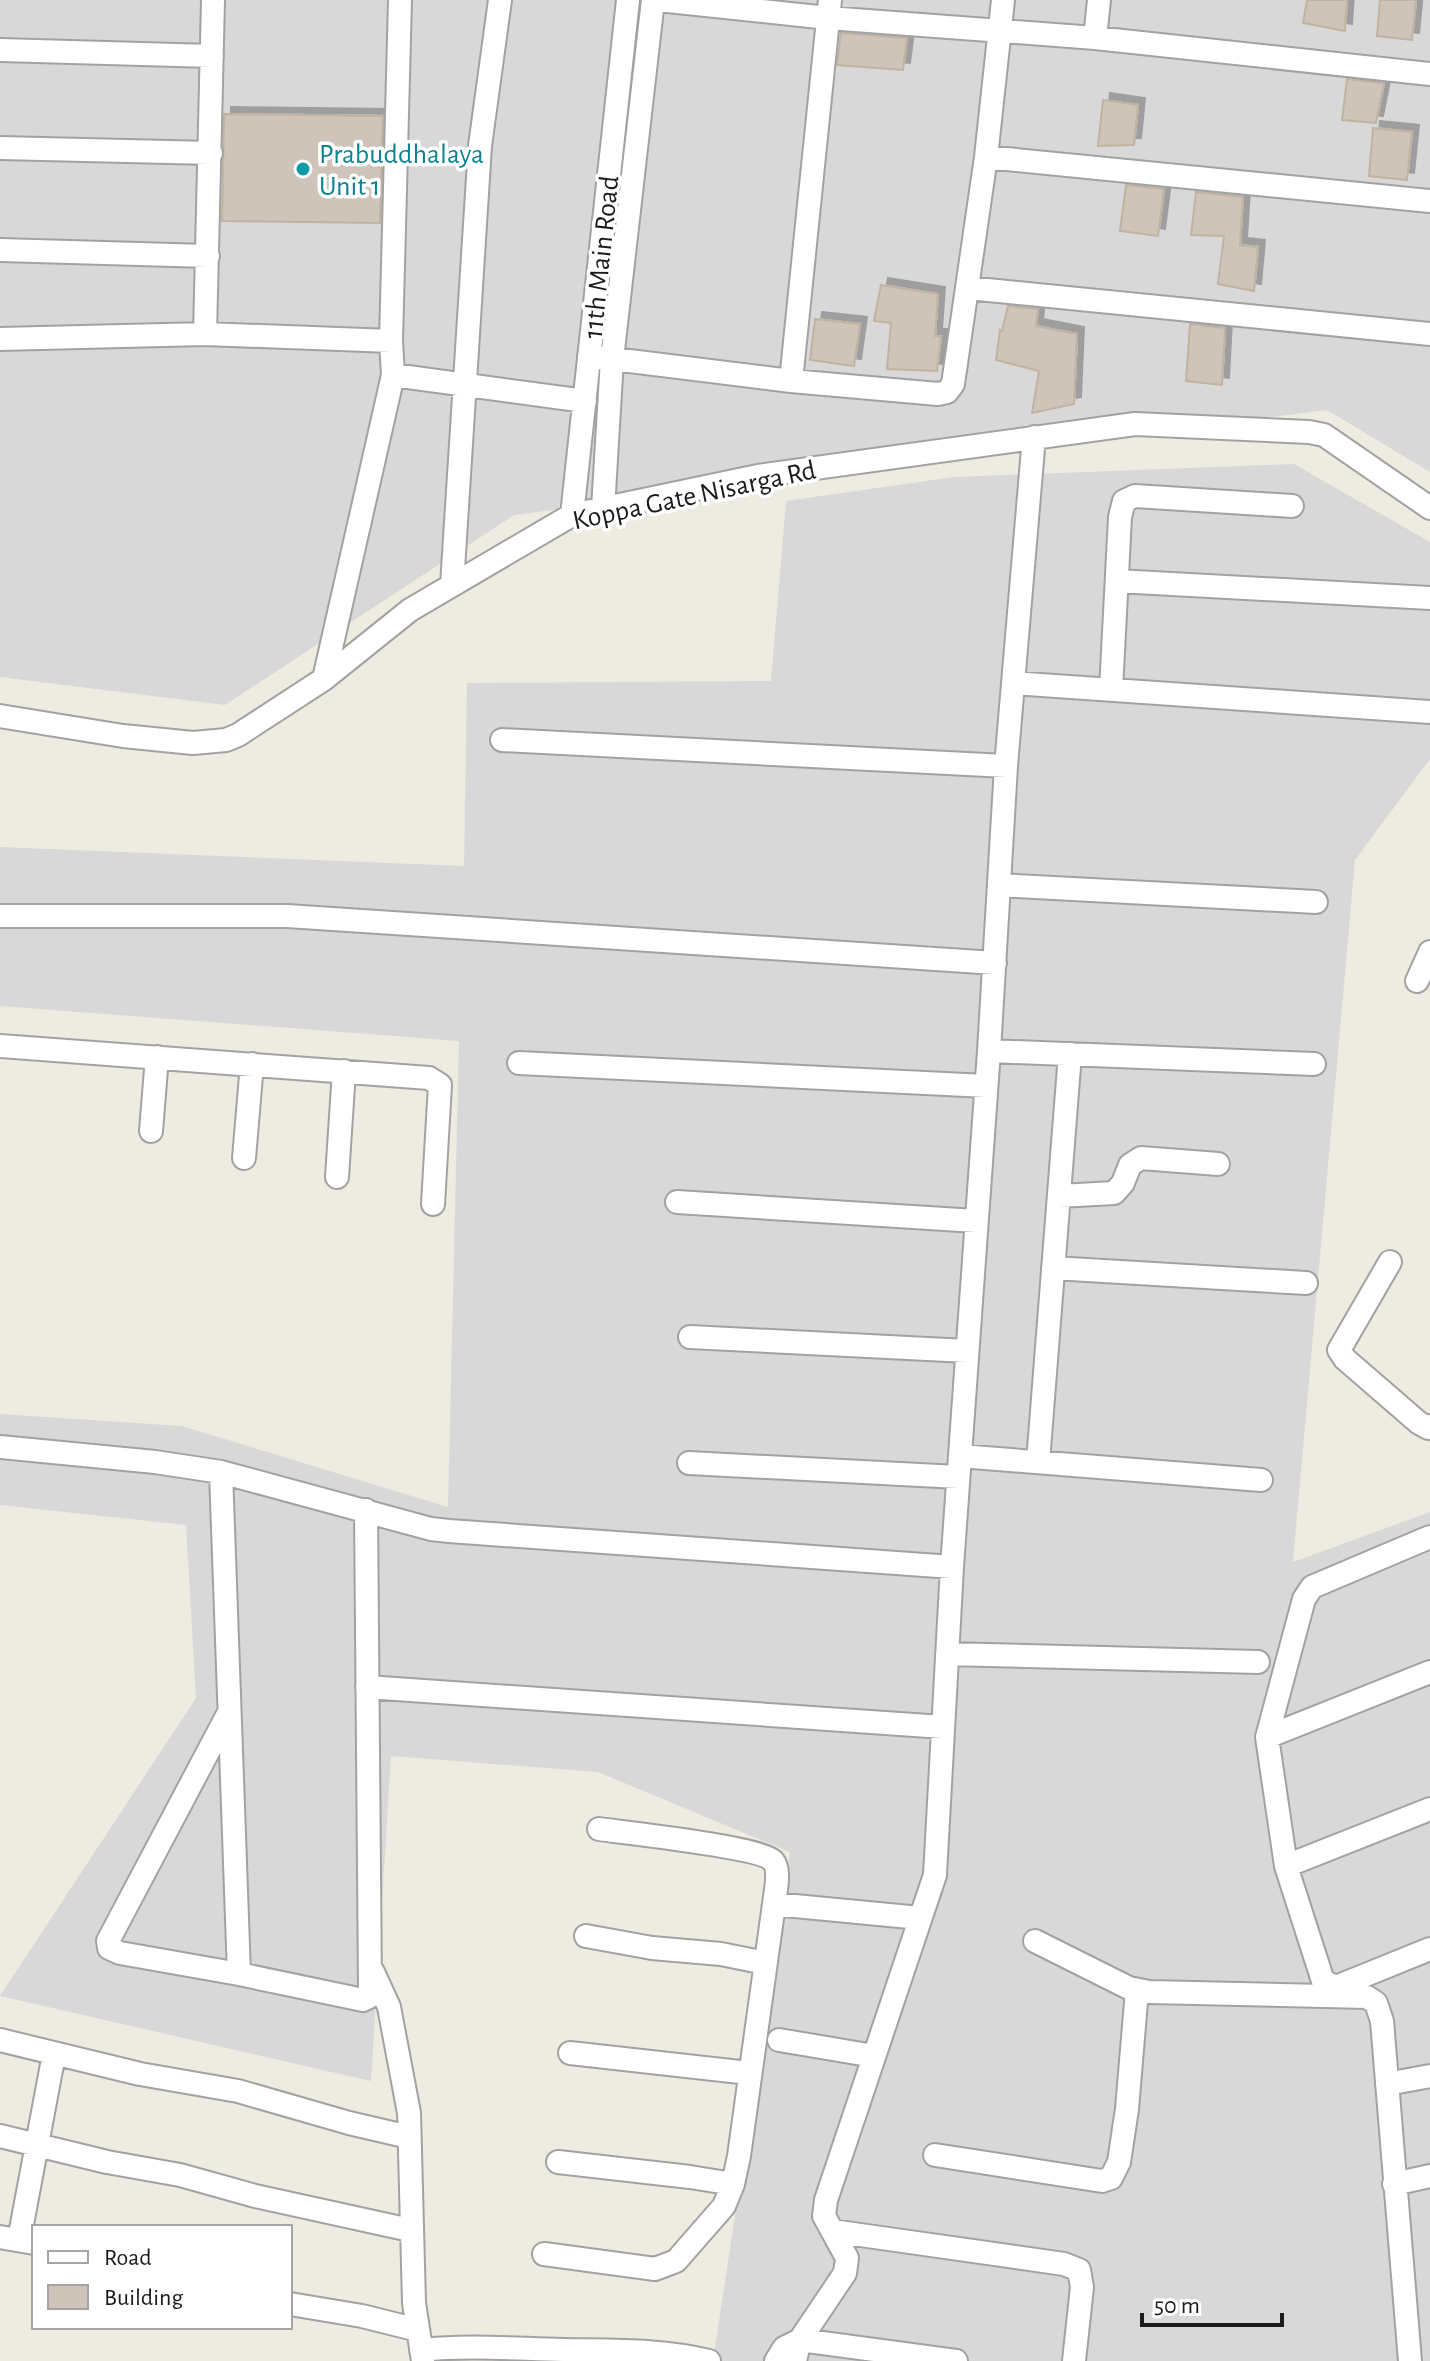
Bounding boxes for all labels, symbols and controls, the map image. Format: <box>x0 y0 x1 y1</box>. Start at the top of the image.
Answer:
place label: Prabuddhalaya Unit 1 <box>319 141 484 201</box>
marker: Prabuddhalaya Unit 1 <box>294 160 312 178</box>
street label: 11th Main Road <box>580 174 624 340</box>
street label: Koppa Gate Nisarga Rd <box>570 456 819 535</box>
legend <box>32 2225 292 2329</box>
text: Road <box>104 2246 152 2270</box>
scale bar <box>1142 2277 1282 2327</box>
text: Building <box>104 2286 183 2310</box>
text: 50 m <box>1154 2294 1200 2318</box>

